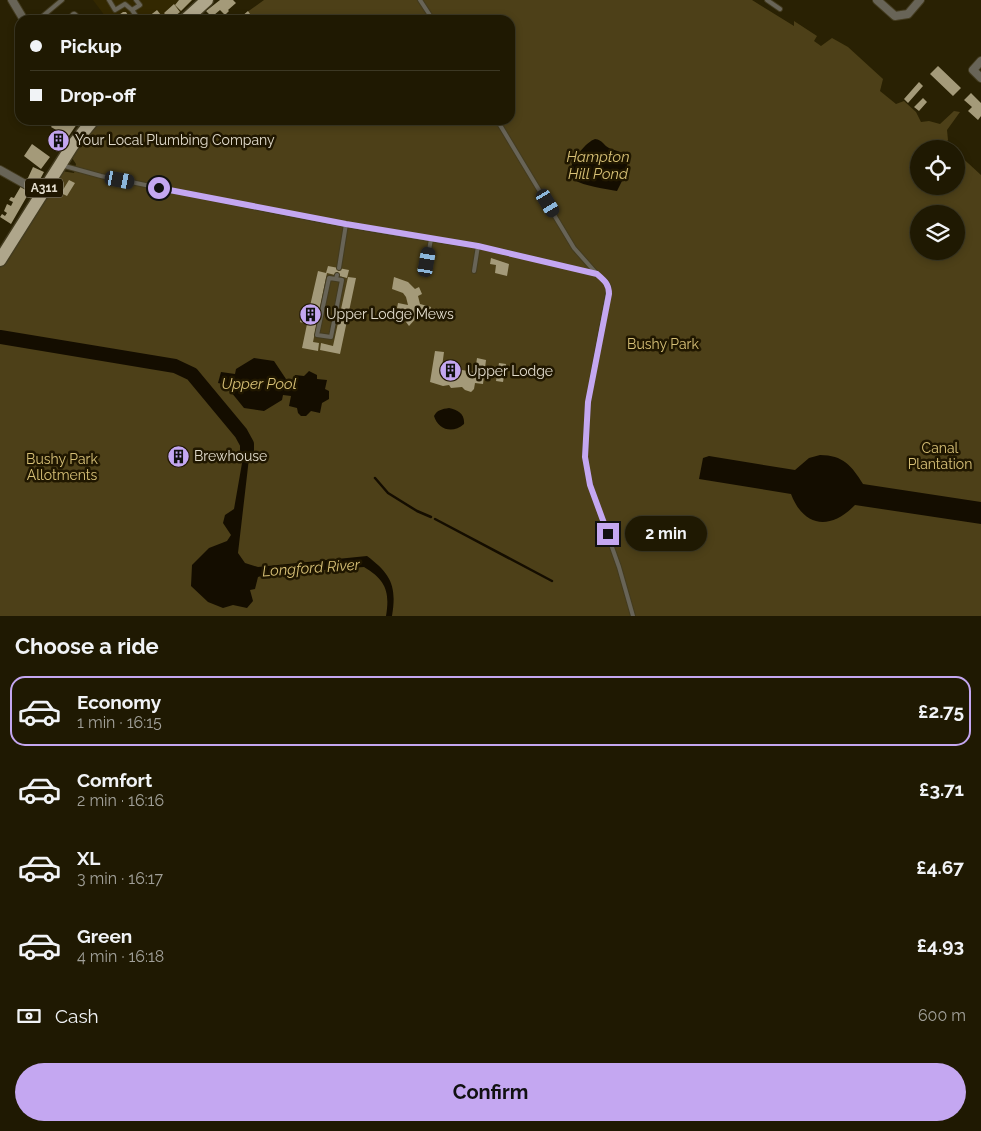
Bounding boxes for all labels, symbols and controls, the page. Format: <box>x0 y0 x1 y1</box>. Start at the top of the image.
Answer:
text: Pickup <box>60 35 122 57</box>
text: Drop-off <box>60 84 136 106</box>
building icon: Your Local Plumbing Company <box>47 128 71 152</box>
place label: Your Local Plumbing Company <box>75 132 275 148</box>
map controls <box>910 140 965 260</box>
button: locate <box>910 140 965 195</box>
water label: Hampton Hill Pond <box>566 148 630 183</box>
car <box>103 170 136 190</box>
route start <box>148 177 170 199</box>
road number: A311 <box>25 178 63 198</box>
car <box>533 186 562 220</box>
button: layers <box>910 205 965 260</box>
car <box>417 246 436 278</box>
building icon: Upper Lodge Mews <box>298 302 322 326</box>
place label: Upper Lodge Mews <box>326 306 454 322</box>
park label: Bushy Park <box>627 336 699 352</box>
building icon: Upper Lodge <box>439 359 463 383</box>
place label: Upper Lodge <box>467 363 553 379</box>
water label: Upper Pool <box>221 375 297 393</box>
park label: Canal Plantation <box>908 440 972 472</box>
building icon: Brewhouse <box>166 444 190 468</box>
place label: Brewhouse <box>194 448 267 464</box>
park label: Bushy Park Allotments <box>26 451 98 483</box>
callout: 2 min <box>626 516 708 552</box>
route end <box>597 523 619 545</box>
text: 2 min <box>645 524 687 543</box>
water label: Longford River <box>262 556 361 580</box>
text: Choose a ride <box>15 633 159 659</box>
icon: car <box>17 689 62 734</box>
text: Economy <box>77 691 161 713</box>
text: £2.75 <box>918 700 964 722</box>
text: 1 min · 16:15 <box>77 713 162 732</box>
icon: car <box>17 767 62 812</box>
text: Comfort <box>77 769 152 791</box>
text: £3.71 <box>919 778 964 800</box>
text: 2 min · 16:16 <box>77 791 164 810</box>
icon: car <box>17 845 62 890</box>
text: XL <box>77 847 100 869</box>
text: £4.67 <box>916 856 964 878</box>
text: 3 min · 16:17 <box>77 869 163 888</box>
icon: car <box>17 923 62 968</box>
text: Green <box>77 925 132 947</box>
text: £4.93 <box>917 934 964 956</box>
text: 4 min · 16:18 <box>77 947 164 966</box>
icon: cash <box>15 1002 43 1030</box>
text: Cash <box>55 1005 99 1027</box>
text: 600 m <box>918 1006 966 1025</box>
button: Confirm <box>15 1063 966 1121</box>

